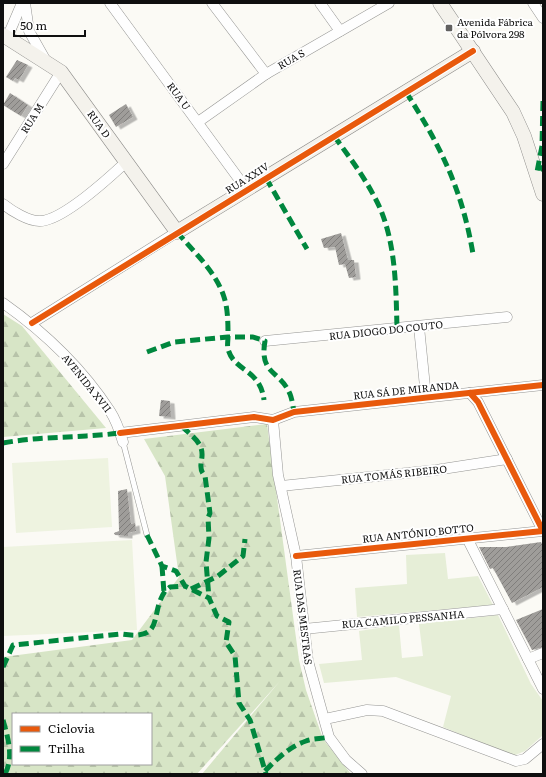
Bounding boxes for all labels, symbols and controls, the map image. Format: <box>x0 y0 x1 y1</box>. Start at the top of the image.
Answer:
scale bar <box>14 12 85 38</box>
place label: Avenida Fábrica da Pólvora 298 <box>457 14 534 41</box>
text: 50 m <box>20 16 47 34</box>
marker: Avenida Fábrica da Pólvora 298 <box>444 23 454 33</box>
street label: RUA S <box>274 45 307 72</box>
street label: RUA U <box>164 79 195 113</box>
street label: RUA M <box>16 100 47 136</box>
street label: RUA D <box>84 107 115 141</box>
street label: RUA XXIV <box>222 158 272 197</box>
street label: RUA DIOGO DO COUTO <box>328 316 444 343</box>
street label: AVENIDA XVII <box>59 350 116 415</box>
street label: RUA SÁ DE MIRANDA <box>352 376 460 403</box>
street label: RUA TOMÁS RIBEIRO <box>340 460 448 487</box>
street label: RUA ANTÓNIO BOTTO <box>361 519 475 546</box>
street label: RUA DAS MESTRAS <box>290 568 317 665</box>
street label: RUA CAMILO PESSANHA <box>341 606 466 631</box>
legend <box>12 713 152 765</box>
text: Ciclovia <box>48 719 95 737</box>
text: Trilha <box>48 739 85 757</box>

